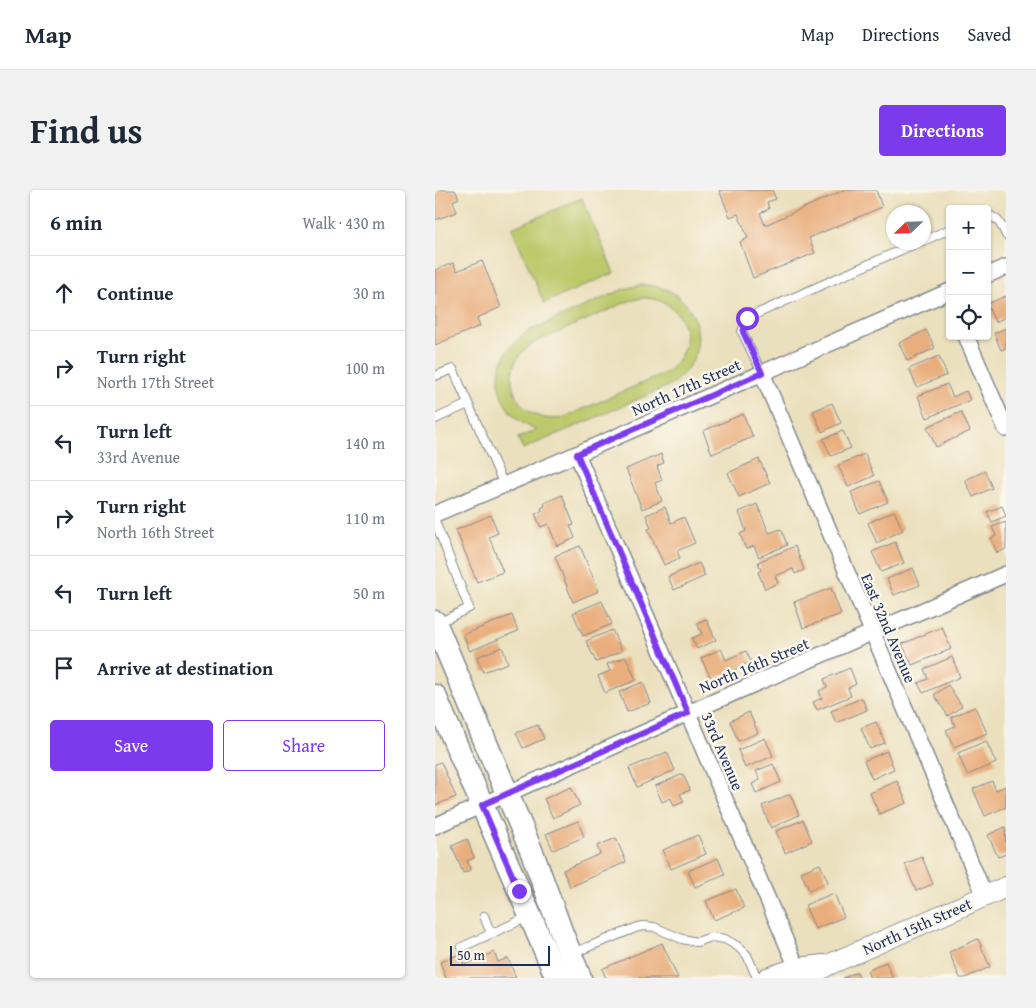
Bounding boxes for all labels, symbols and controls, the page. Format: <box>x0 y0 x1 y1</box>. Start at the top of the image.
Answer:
text: Map <box>25 17 72 52</box>
text: Map <box>801 21 834 48</box>
text: Directions <box>862 21 939 48</box>
text: Saved <box>967 21 1011 48</box>
text: Find us <box>30 105 143 156</box>
button: Directions <box>879 105 1006 156</box>
north arrow <box>886 205 931 250</box>
map controls <box>946 205 991 340</box>
button: + <box>946 205 991 250</box>
text: 6 min <box>50 207 102 238</box>
text: Walk · 430 m <box>302 211 385 235</box>
button: − <box>946 250 991 295</box>
icon: ahead <box>50 279 78 307</box>
text: Continue <box>97 279 174 307</box>
text: 30 m <box>353 281 385 305</box>
button: locate <box>946 295 991 340</box>
route start <box>736 307 759 330</box>
text: Turn right <box>97 342 186 370</box>
street label: North 17th Street <box>627 352 745 422</box>
icon: right <box>50 354 78 382</box>
text: 100 m <box>345 356 385 380</box>
text: North 17th Street <box>97 370 214 394</box>
text: Turn left <box>97 417 172 445</box>
icon: left <box>50 429 78 457</box>
text: 140 m <box>345 431 385 455</box>
text: 33rd Avenue <box>97 445 180 469</box>
text: Turn right <box>97 492 186 520</box>
icon: right <box>50 504 78 532</box>
text: 110 m <box>345 506 385 530</box>
text: North 16th Street <box>97 520 214 544</box>
street label: East 32nd Avenue <box>855 570 923 686</box>
icon: left <box>50 579 78 607</box>
text: Turn left <box>97 579 172 607</box>
text: 50 m <box>353 581 385 605</box>
street label: North 16th Street <box>695 631 813 699</box>
icon: arrive <box>50 654 78 682</box>
text: Arrive at destination <box>97 654 273 682</box>
street label: 33rd Avenue <box>696 708 750 794</box>
button: Save <box>50 720 213 771</box>
button: Share <box>223 720 385 771</box>
route end <box>508 880 531 903</box>
street label: North 15th Street <box>858 891 976 961</box>
scale bar <box>450 943 550 966</box>
text: 50 m <box>457 945 485 965</box>

